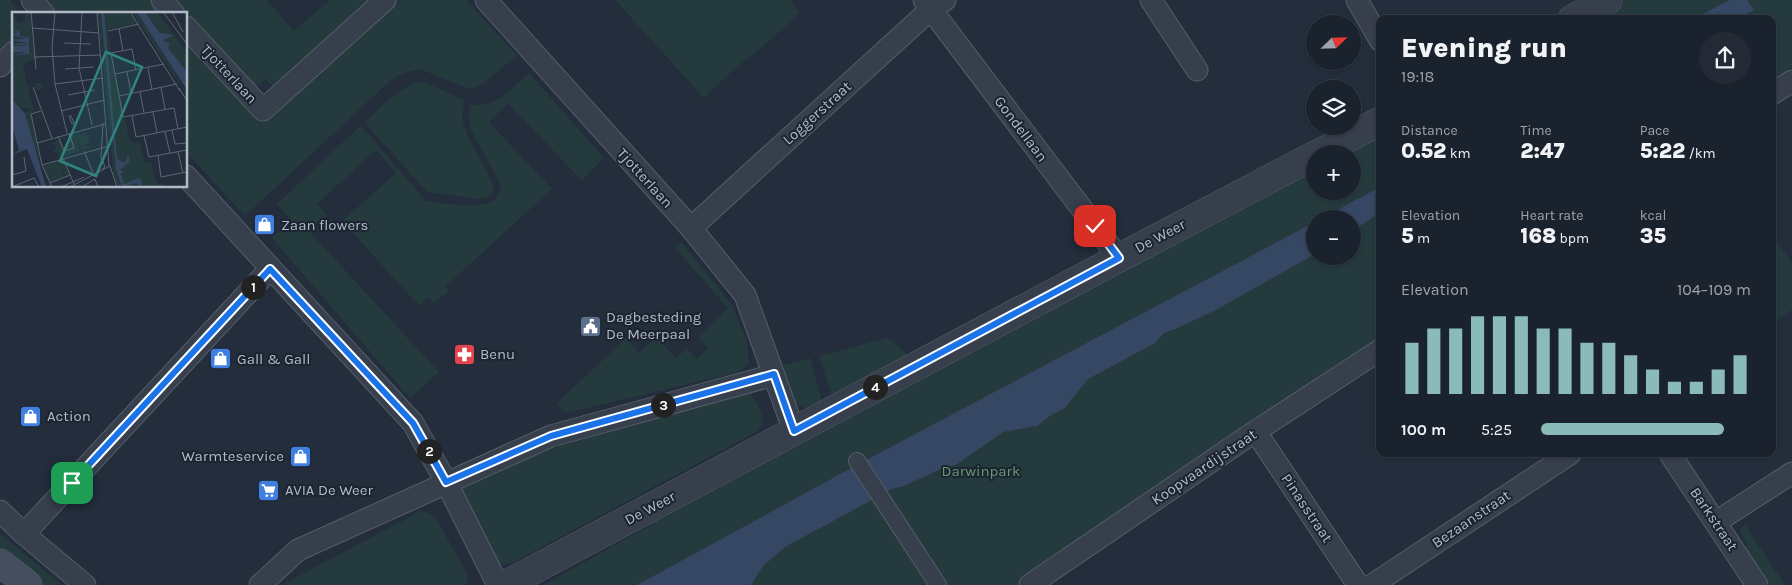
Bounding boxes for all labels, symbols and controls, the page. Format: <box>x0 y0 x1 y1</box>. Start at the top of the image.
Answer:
inset map <box>12 12 188 188</box>
north arrow <box>1306 15 1361 70</box>
map controls <box>1306 15 1361 265</box>
text: Evening run <box>1401 31 1567 64</box>
button: share <box>1699 32 1751 84</box>
street label: Tjotterlaan <box>197 41 261 107</box>
text: 19:18 <box>1401 67 1434 86</box>
street label: Loggerstraat <box>779 77 855 149</box>
button: layers <box>1306 80 1361 135</box>
street label: Gondellaan <box>991 93 1051 165</box>
text: Distance <box>1401 122 1458 139</box>
text: Time <box>1520 122 1552 139</box>
text: Pace <box>1640 122 1670 139</box>
text: 0.52 <box>1401 139 1446 163</box>
text: 2:47 <box>1520 139 1565 163</box>
text: 5:22 <box>1640 139 1685 163</box>
street label: Tjotterlaan <box>613 144 677 212</box>
button: + <box>1306 145 1361 200</box>
text: km <box>1446 145 1471 162</box>
text: /km <box>1685 145 1716 162</box>
pin <box>1074 205 1116 247</box>
text: Elevation <box>1401 207 1460 224</box>
text: Heart rate <box>1520 207 1583 224</box>
text: kcal <box>1640 207 1666 224</box>
button: − <box>1306 210 1361 265</box>
icon: check <box>1081 212 1109 240</box>
shop icon: Zaan flowers <box>253 213 277 237</box>
street label: De Weer <box>1132 215 1189 257</box>
place label: Zaan flowers <box>281 216 368 234</box>
text: 5 <box>1401 224 1414 248</box>
text: 168 <box>1520 224 1556 248</box>
text: 35 <box>1640 224 1666 248</box>
text: m <box>1414 230 1430 247</box>
text: bpm <box>1556 230 1589 247</box>
pin: 1 <box>240 274 266 300</box>
text: 1 <box>251 279 256 296</box>
text: Elevation <box>1401 280 1469 299</box>
text: 104–109 m <box>1677 280 1751 299</box>
place label: Dagbesteding De Meerpaal <box>606 308 702 343</box>
public building icon: Dagbesteding De Meerpaal <box>578 314 602 338</box>
pharmacy icon: Benu <box>452 342 476 366</box>
place label: Benu <box>480 345 515 363</box>
shop icon: Gall & Gall <box>209 347 233 371</box>
place label: Gall & Gall <box>237 350 310 368</box>
pin: 4 <box>862 374 888 400</box>
text: 4 <box>871 379 880 396</box>
pin: 3 <box>650 392 676 418</box>
text: 3 <box>659 397 668 414</box>
shop icon: Action <box>19 404 43 428</box>
place label: Action <box>47 407 91 425</box>
text: 100 m <box>1401 420 1446 439</box>
text: 5:25 <box>1481 420 1512 439</box>
street label: Koopvaardijstraat <box>1148 425 1260 509</box>
pin: 2 <box>416 438 442 464</box>
text: 2 <box>425 443 434 460</box>
shop icon: Warmteservice <box>288 444 312 468</box>
place label: Warmteservice <box>182 447 284 465</box>
pin <box>51 462 93 504</box>
park label: Darwinpark <box>942 462 1020 480</box>
icon: arrive <box>58 469 86 497</box>
street label: Pinasstraat <box>1277 470 1337 546</box>
supermarket icon: AVIA De Weer <box>257 478 281 502</box>
place label: AVIA De Weer <box>285 481 374 499</box>
street label: Barkstraat <box>1686 484 1742 554</box>
street label: Bezaanstraat <box>1428 486 1514 552</box>
street label: De Weer <box>622 487 679 529</box>

